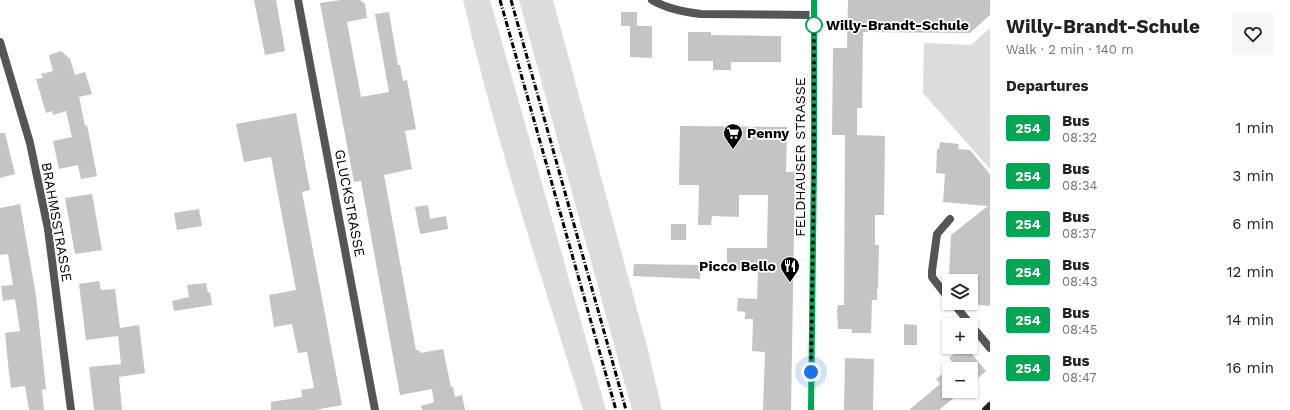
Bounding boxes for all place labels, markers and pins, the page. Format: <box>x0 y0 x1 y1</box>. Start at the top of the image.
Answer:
marker: Willy-Brandt-Schule <box>805 16 823 34</box>
place label: Willy-Brandt-Schule <box>826 17 969 33</box>
supermarket icon: Penny <box>722 122 744 150</box>
place label: Penny <box>747 125 789 141</box>
restaurant icon: Picco Bello <box>779 255 801 283</box>
place label: Picco Bello <box>699 258 776 274</box>

